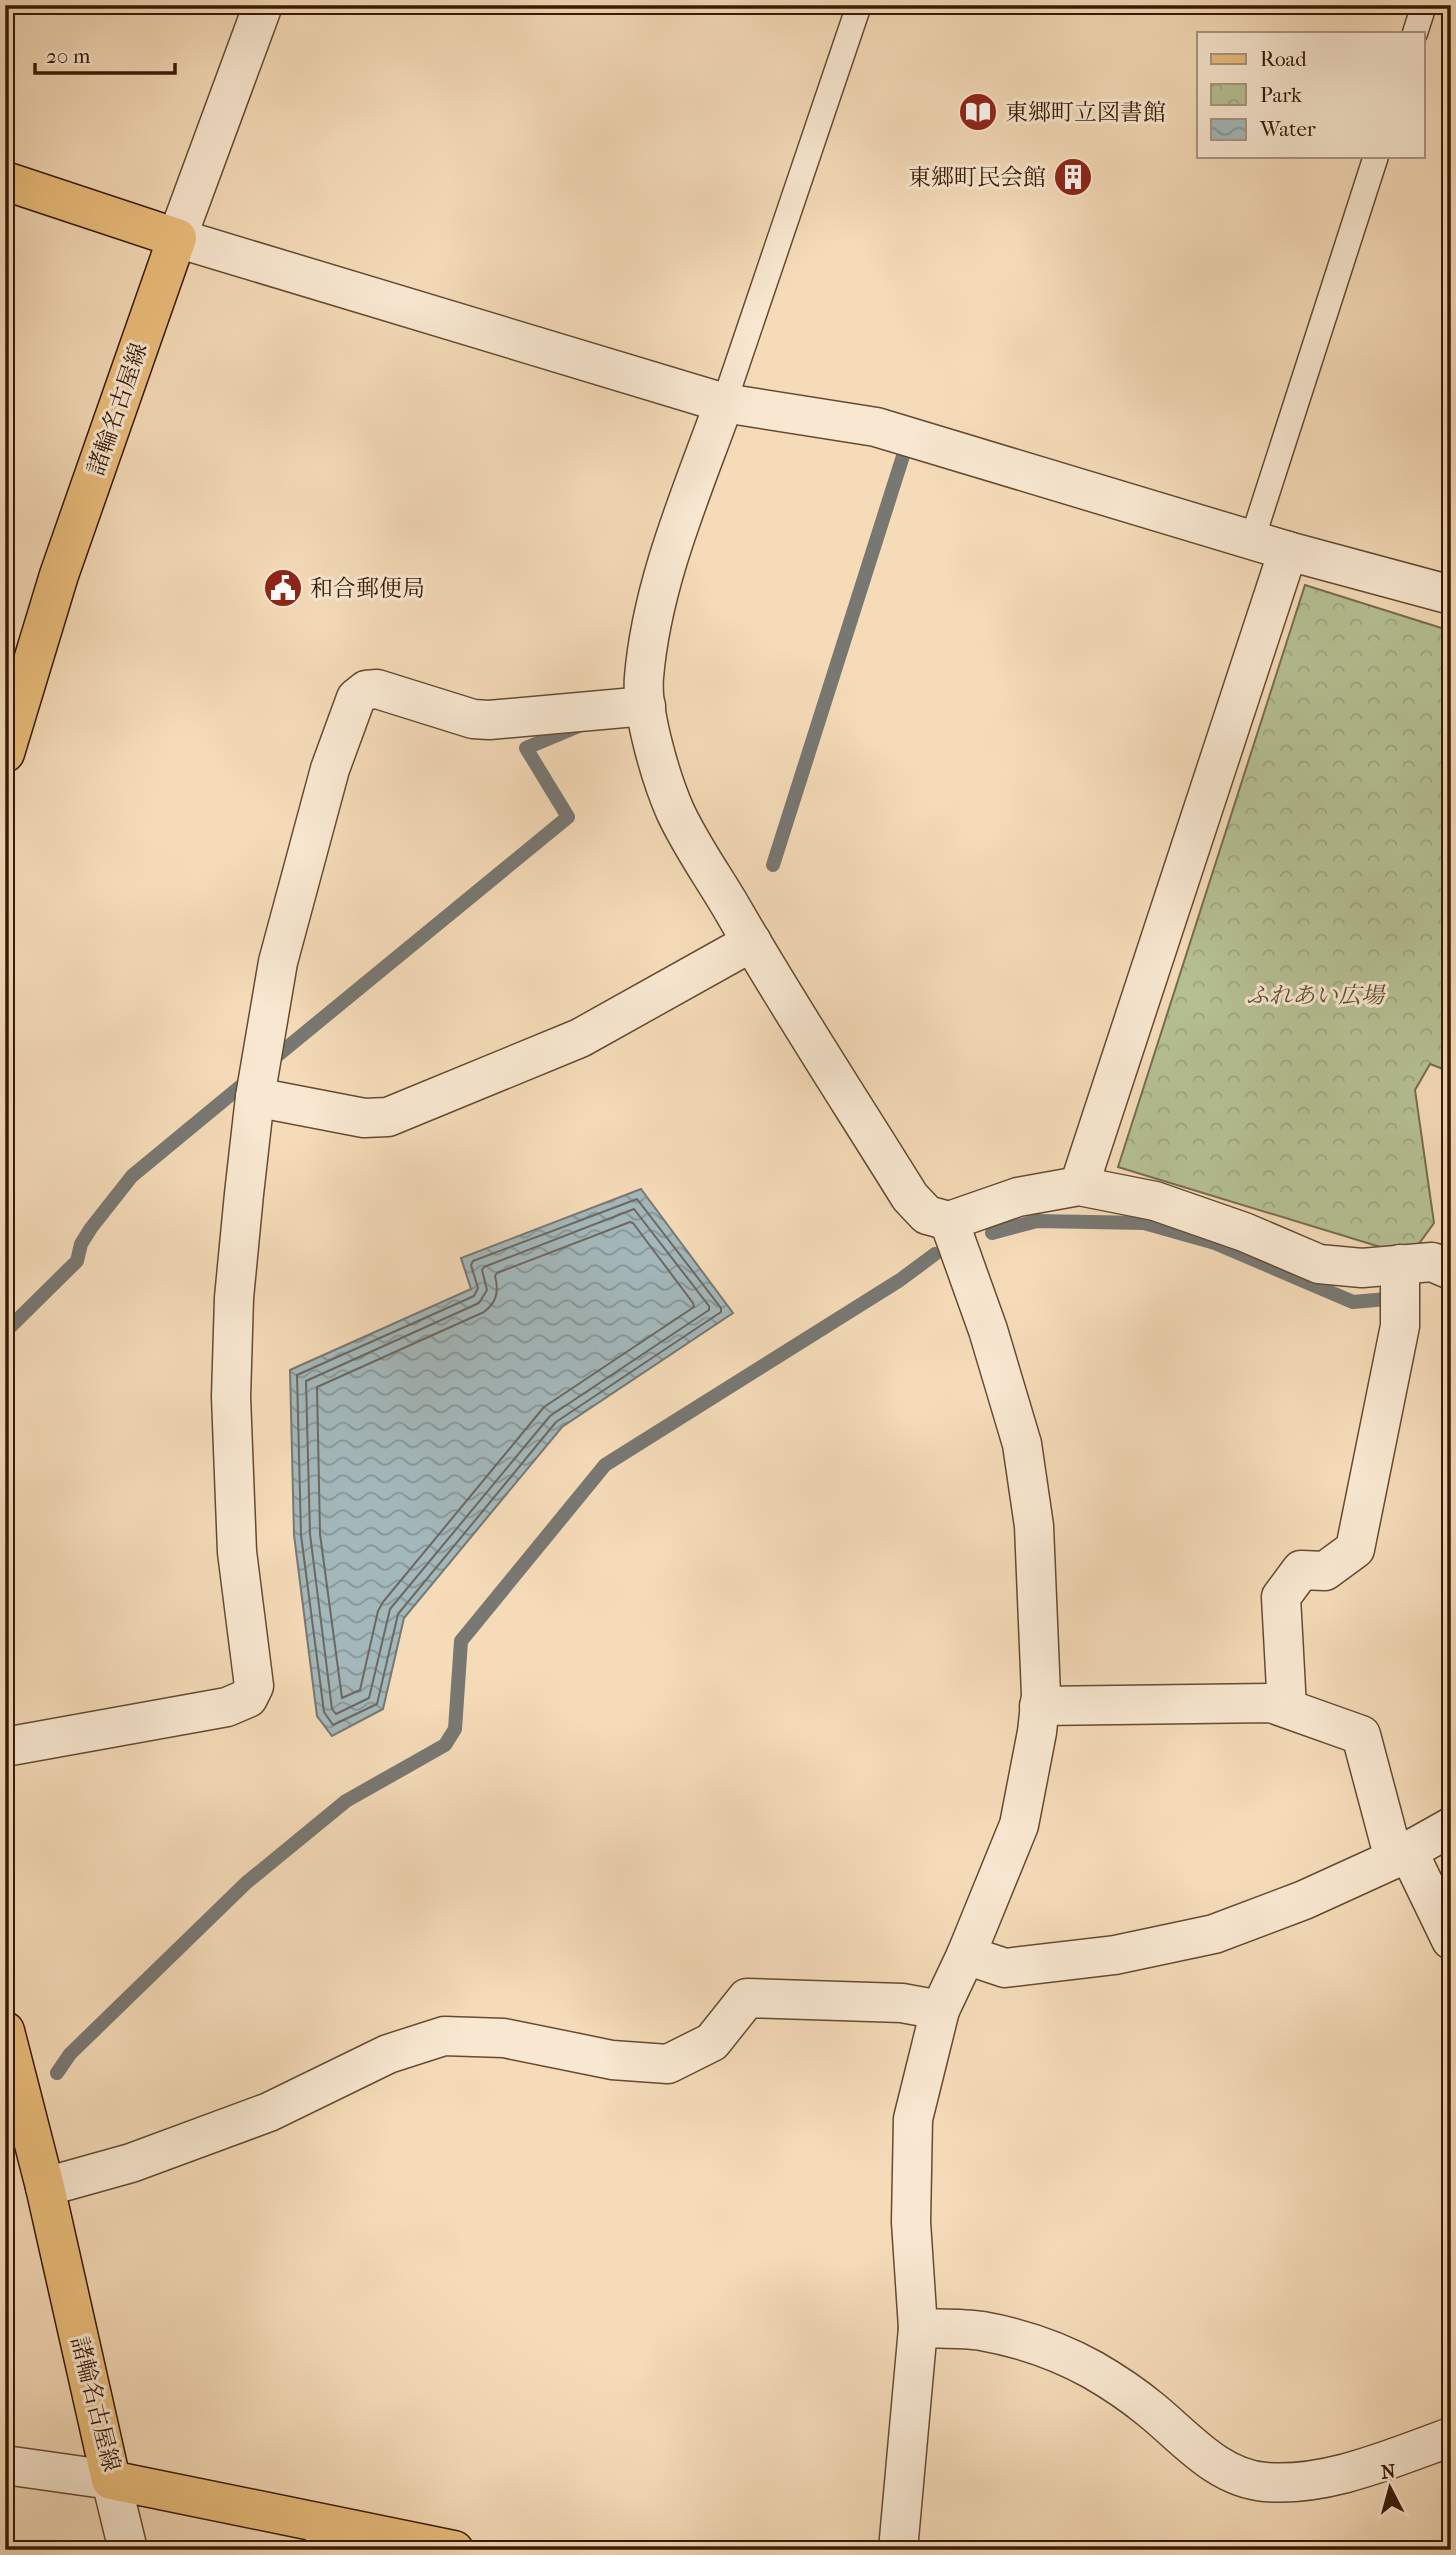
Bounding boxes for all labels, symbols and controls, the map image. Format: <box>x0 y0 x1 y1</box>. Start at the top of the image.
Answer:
scale bar <box>35 32 175 76</box>
legend <box>1197 32 1424 158</box>
text: 20 m <box>46 44 91 68</box>
text: Road <box>1260 47 1307 71</box>
text: Park <box>1260 83 1302 107</box>
library icon: 東郷町立図書館 <box>957 91 999 133</box>
place label: 東郷町立図書館 <box>1005 99 1166 126</box>
text: Water <box>1259 117 1316 141</box>
building icon: 東郷町民会館 <box>1052 156 1094 198</box>
place label: 東郷町民会館 <box>908 164 1046 191</box>
street label: 諸輪名古屋線 <box>82 340 153 479</box>
public building icon: 和合郵便局 <box>262 567 304 609</box>
place label: 和合郵便局 <box>310 575 425 602</box>
park label: ふれあい広場 <box>1246 982 1386 1009</box>
street label: 諸輪名古屋線 <box>66 2334 125 2474</box>
north arrow <box>1354 2454 1424 2524</box>
text: N <box>1380 2460 1397 2484</box>

